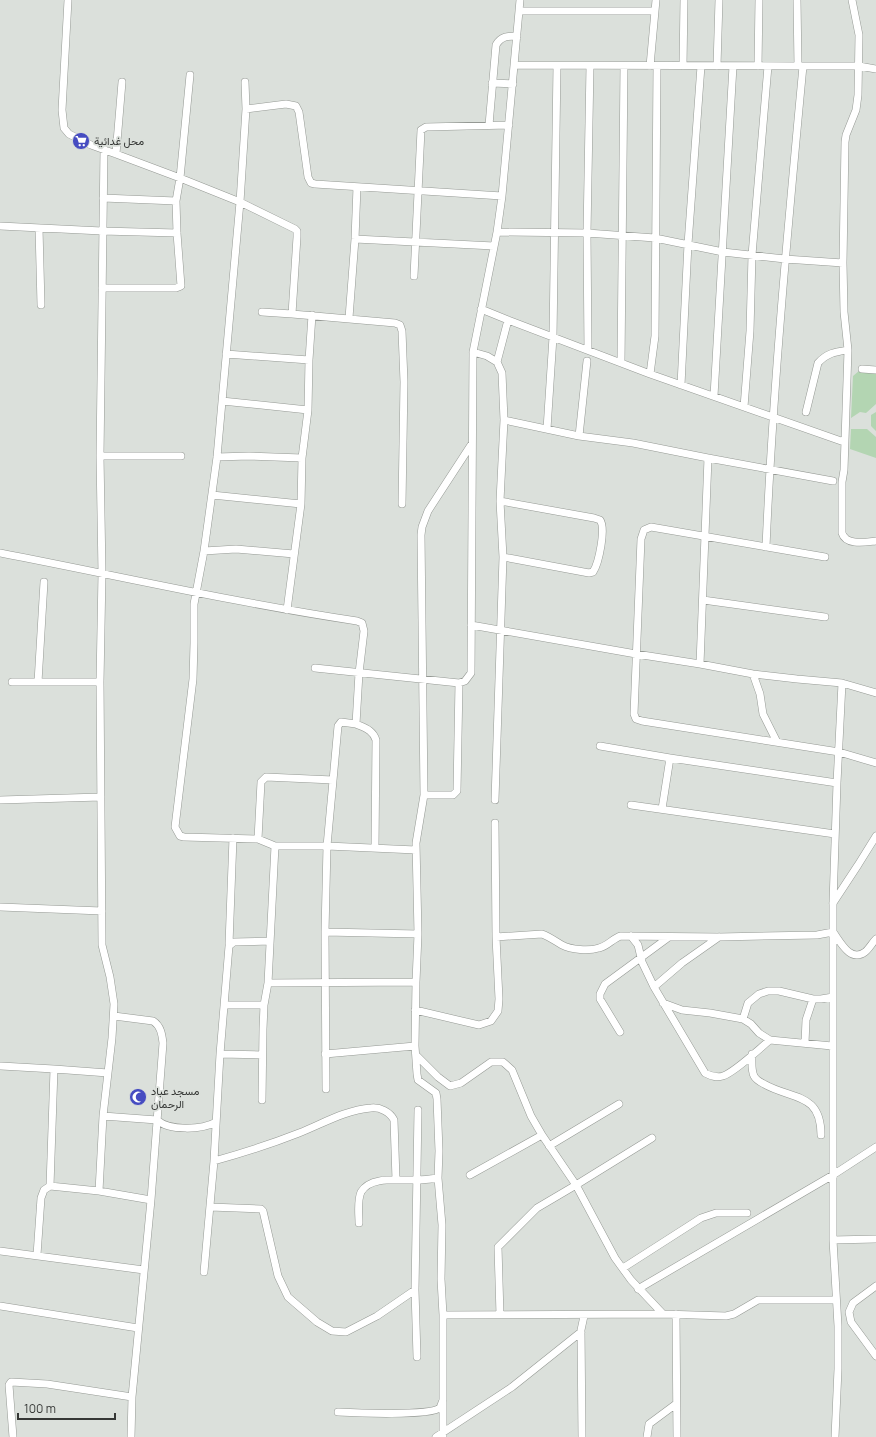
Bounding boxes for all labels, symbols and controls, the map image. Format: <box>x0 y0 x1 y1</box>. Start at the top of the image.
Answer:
supermarket icon: محل غدائية <box>71 131 91 151</box>
place label: محل غدائية <box>94 133 144 148</box>
place label: مسجد عباد الرحمان <box>151 1083 200 1111</box>
mosque icon: مسجد عباد الرحمان <box>128 1087 148 1107</box>
scale bar <box>18 1395 115 1421</box>
text: 100 m <box>24 1400 56 1417</box>

